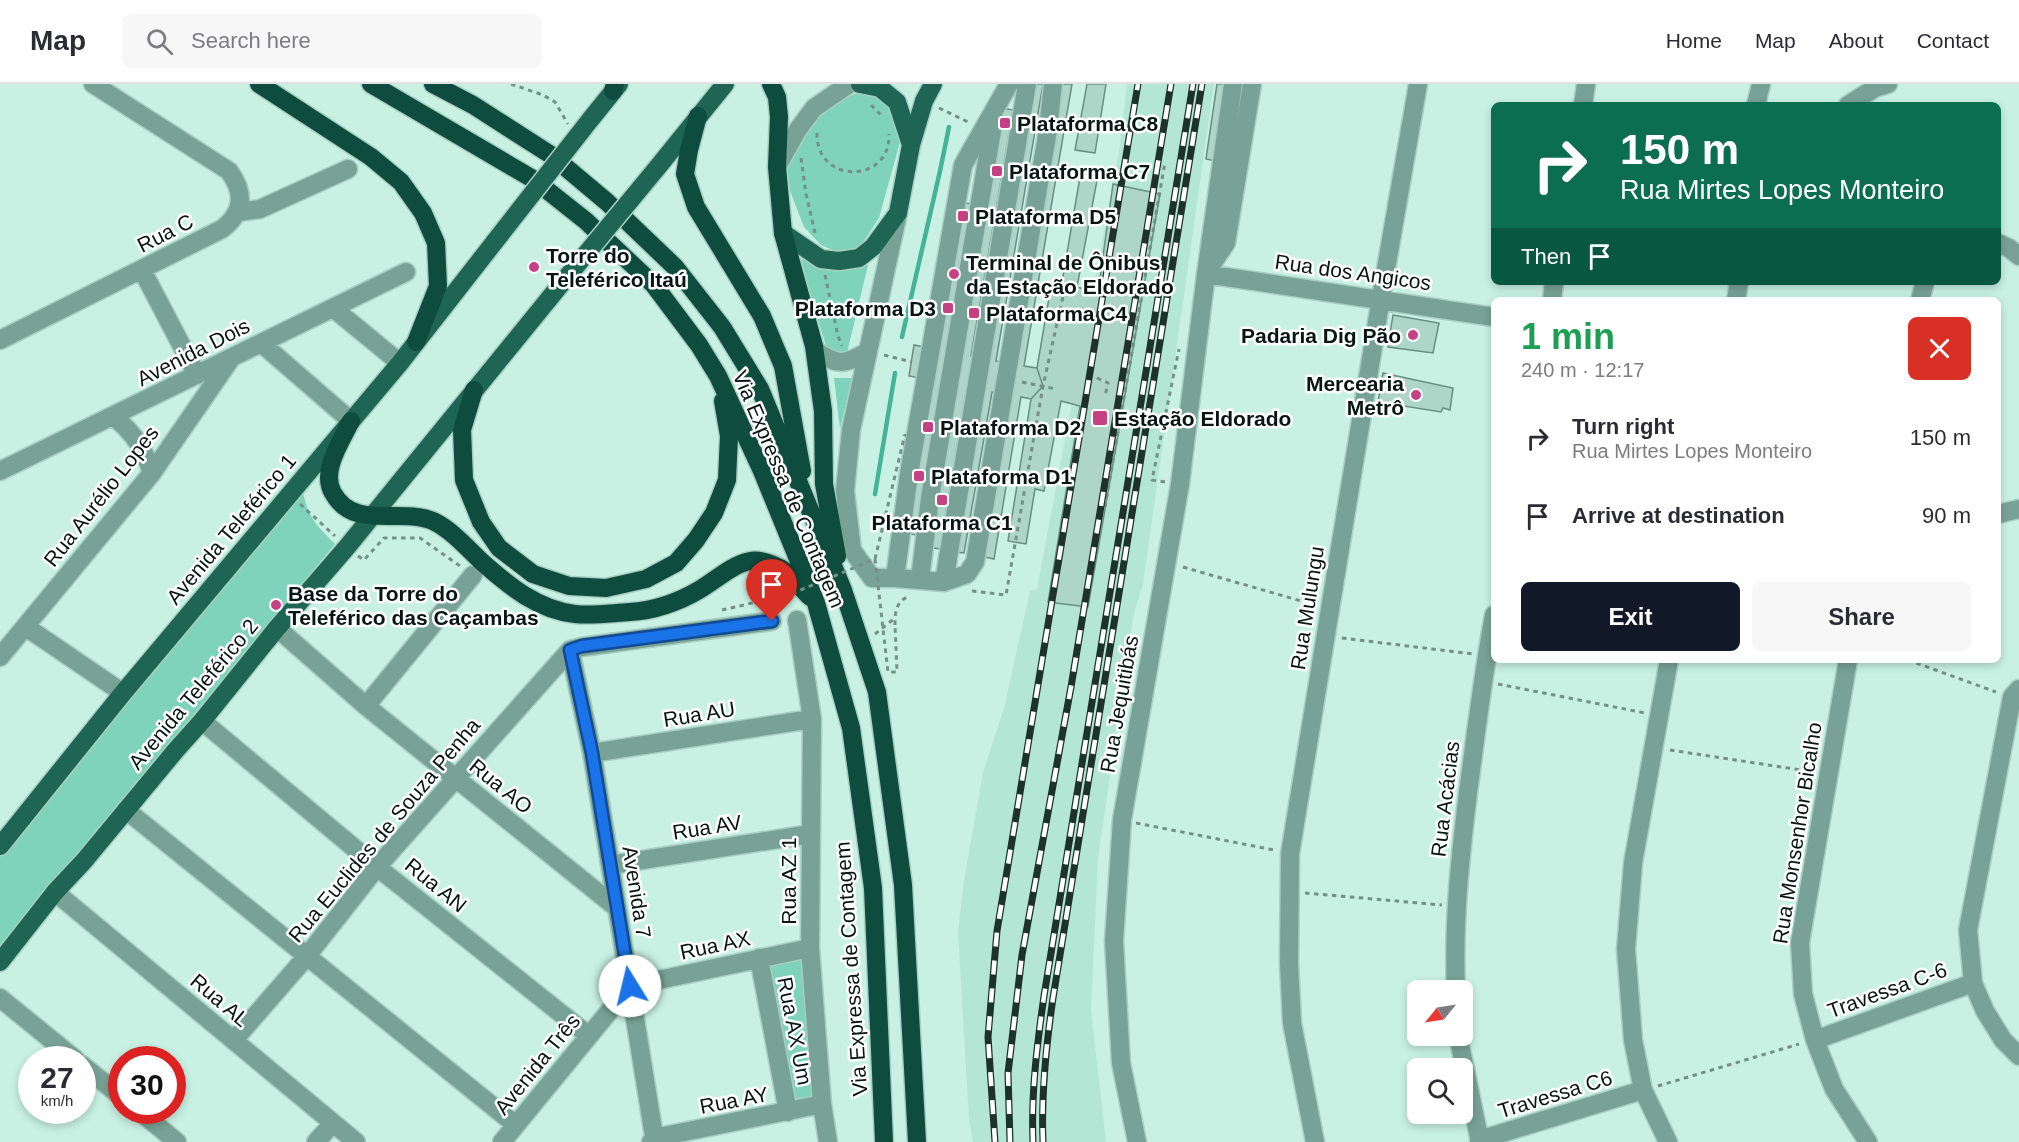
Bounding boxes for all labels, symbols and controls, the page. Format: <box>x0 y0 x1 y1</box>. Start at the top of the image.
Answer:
search box <box>122 14 542 68</box>
text: Map <box>30 25 86 56</box>
icon: search <box>143 25 176 58</box>
text: Search here <box>191 28 311 53</box>
text: Home <box>1666 29 1722 52</box>
text: Map <box>1755 29 1796 52</box>
text: About <box>1829 29 1884 52</box>
text: Contact <box>1917 29 1989 52</box>
place label: Plataforma C8 <box>1017 112 1159 135</box>
marker: Plataforma C8 <box>998 116 1012 130</box>
icon: right <box>1521 126 1599 204</box>
text: 150 m <box>1620 126 1739 173</box>
place label: Plataforma C7 <box>1009 160 1150 183</box>
marker: Plataforma C7 <box>990 164 1004 178</box>
text: Rua Mirtes Lopes Monteiro <box>1620 175 1944 205</box>
place label: Plataforma D5 <box>975 205 1117 228</box>
street label: Rua C <box>133 209 197 257</box>
marker: Plataforma D5 <box>956 209 970 223</box>
icon: arrive <box>1583 240 1616 273</box>
place label: Torre do Teleférico Itaú <box>546 244 687 291</box>
text: Then <box>1521 244 1571 269</box>
street label: Rua dos Angicos <box>1273 250 1433 294</box>
place label: Terminal de Ônibus da Estação Eldorado <box>966 251 1174 298</box>
marker: Torre do Teleférico Itaú <box>527 260 541 274</box>
marker: Terminal de Ônibus da Estação Eldorado <box>947 267 961 281</box>
place label: Plataforma D3 <box>795 297 936 320</box>
marker: Plataforma D3 <box>941 301 955 315</box>
place label: Plataforma C4 <box>986 302 1128 325</box>
marker: Plataforma C4 <box>967 306 981 320</box>
street label: Avenida Dois <box>133 314 253 390</box>
text: 1 min <box>1521 316 1615 357</box>
button: close <box>1908 317 1971 380</box>
place label: Padaria Dig Pão <box>1241 324 1401 347</box>
marker: Padaria Dig Pão <box>1406 328 1420 342</box>
text: 240 m · 12:17 <box>1521 359 1644 381</box>
street label: Via Expressa de Contagem <box>729 367 849 611</box>
place label: Mercearia Metrô <box>1306 372 1404 419</box>
marker: Mercearia Metrô <box>1409 388 1423 402</box>
place label: Estação Eldorado <box>1114 407 1291 430</box>
marker: Estação Eldorado <box>1091 409 1109 427</box>
text: Turn right <box>1572 414 1674 439</box>
place label: Plataforma D2 <box>940 416 1081 439</box>
marker: Plataforma D2 <box>921 420 935 434</box>
street label: Rua Aurélio Lopes <box>39 421 163 571</box>
icon: right <box>1521 422 1554 455</box>
text: 150 m <box>1910 425 1971 450</box>
text: Rua Mirtes Lopes Monteiro <box>1572 440 1812 462</box>
street label: Avenida Teleférico 1 <box>162 449 300 609</box>
place label: Plataforma D1 <box>931 465 1073 488</box>
marker: Plataforma D1 <box>912 469 926 483</box>
marker: Plataforma C1 <box>935 493 949 507</box>
icon: arrive <box>1521 500 1554 533</box>
text: Arrive at destination <box>1572 503 1785 528</box>
text: 90 m <box>1922 503 1971 528</box>
place label: Plataforma C1 <box>871 511 1013 534</box>
street label: Rua Mulungu <box>1286 545 1328 671</box>
pin <box>746 559 797 621</box>
icon: arrive <box>755 568 788 601</box>
place label: Base da Torre do Teleférico das Caçambas <box>288 582 539 629</box>
button: Exit <box>1521 582 1740 651</box>
button: Share <box>1752 582 1971 651</box>
marker: Base da Torre do Teleférico das Caçambas <box>269 598 283 612</box>
street label: Avenida Teleférico 2 <box>124 614 262 774</box>
street label: Rua Jequitibás <box>1096 634 1142 774</box>
street label: Rua AU <box>661 697 737 731</box>
street label: Rua Euclides de Souza Penha <box>284 713 485 947</box>
street label: Rua Monsenhor Bicalho <box>1768 721 1826 945</box>
street label: Rua Acácias <box>1426 740 1464 858</box>
street label: Rua AO <box>465 754 537 818</box>
street label: Rua AV <box>671 810 743 844</box>
street label: Rua AZ 1 <box>777 837 800 925</box>
street label: Via Expressa de Contagem <box>831 841 871 1097</box>
street label: Avenida 7 <box>618 844 656 940</box>
street label: Rua AN <box>401 853 471 917</box>
street label: Rua AX <box>678 926 752 964</box>
position arrow <box>598 954 662 1018</box>
street label: Travessa C-6 <box>1824 958 1950 1022</box>
street label: Rua AL <box>186 969 254 1031</box>
street label: Rua AX Um <box>773 975 817 1087</box>
north arrow <box>1407 980 1473 1046</box>
map controls <box>1407 980 1473 1124</box>
street label: Avenida Três <box>490 1009 584 1119</box>
speed limit sign: 30 <box>108 1046 186 1124</box>
button: search <box>1407 1058 1473 1124</box>
text: 27 <box>40 1061 74 1094</box>
street label: Travessa C6 <box>1495 1066 1615 1122</box>
street label: Rua AY <box>698 1082 770 1118</box>
text: km/h <box>41 1092 73 1109</box>

